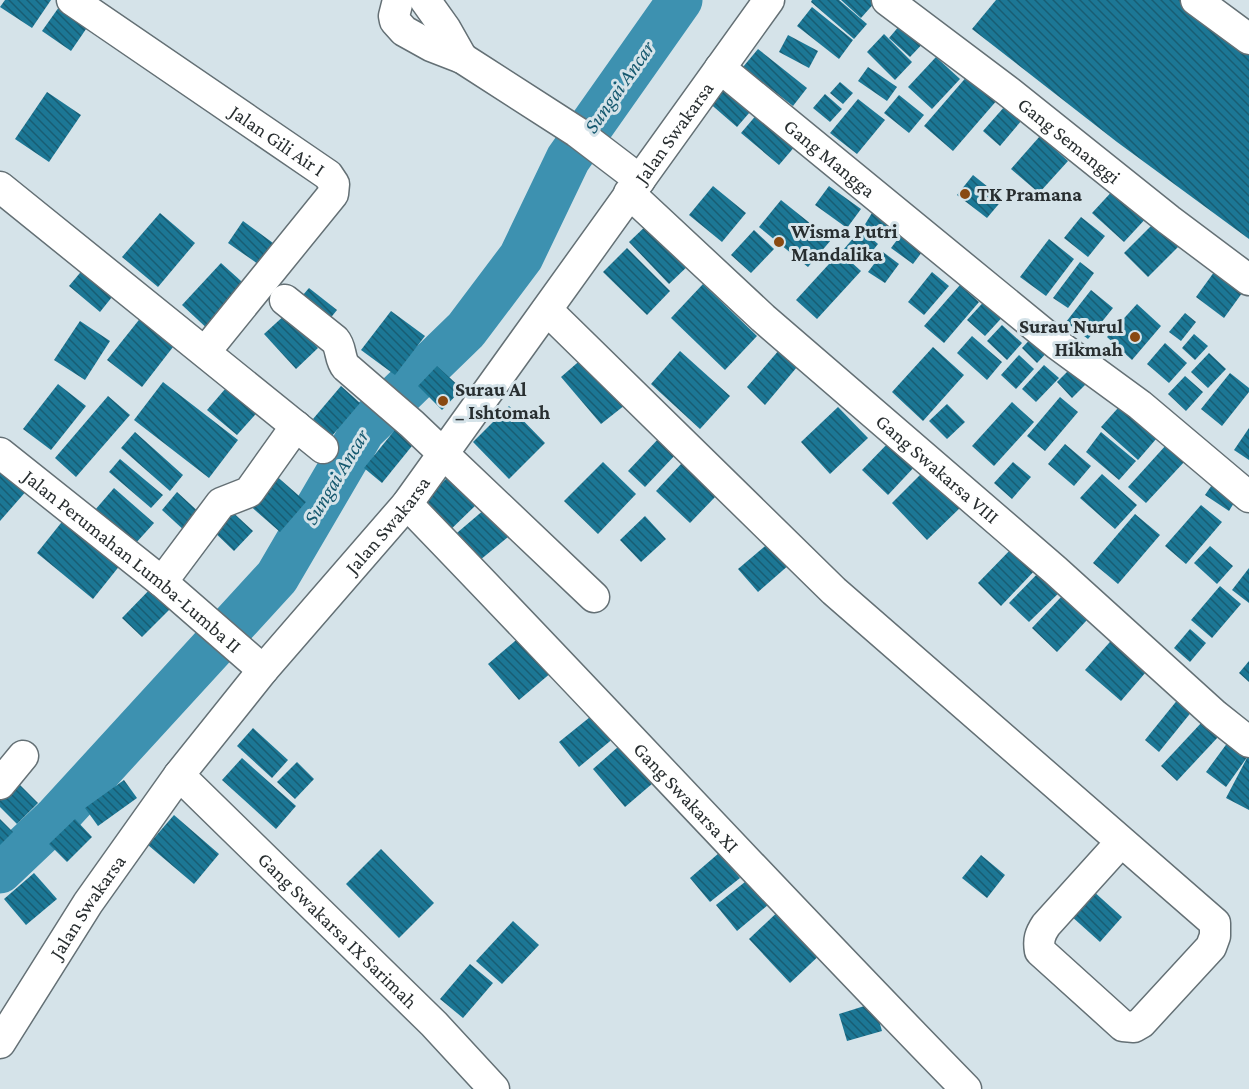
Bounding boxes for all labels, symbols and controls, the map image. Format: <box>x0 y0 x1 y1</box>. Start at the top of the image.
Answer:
water label: Sungai Ancar <box>579 36 660 138</box>
street label: Jalan Swakarsa <box>629 77 718 190</box>
street label: Gang Semanggi <box>1014 93 1125 188</box>
street label: Jalan Gili Air I <box>224 99 329 181</box>
street label: Gang Mangga <box>780 114 880 202</box>
place label: TK Pramana <box>977 183 1082 205</box>
marker: TK Pramana <box>958 187 972 201</box>
place label: Wisma Putri Mandalika <box>790 220 898 265</box>
marker: Wisma Putri Mandalika <box>772 235 786 249</box>
place label: Surau Nurul Hikmah <box>1019 315 1124 360</box>
marker: Surau Nurul Hikmah <box>1128 330 1142 344</box>
place label: Surau Al _ Ishtomah <box>455 378 551 423</box>
marker: Surau Al _ Ishtomah <box>436 394 450 408</box>
street label: Gang Swakarsa VIII <box>872 410 1004 528</box>
water label: Sungai Ancar <box>298 425 374 529</box>
street label: Jalan Perumahan Lumba-Lumba II <box>17 464 246 657</box>
street label: Jalan Swakarsa <box>339 472 434 580</box>
street label: Gang Swakarsa XI <box>629 738 744 857</box>
street label: Gang Swakarsa IX Sarimah <box>254 848 422 1013</box>
street label: Jalan Swakarsa <box>44 850 130 965</box>

